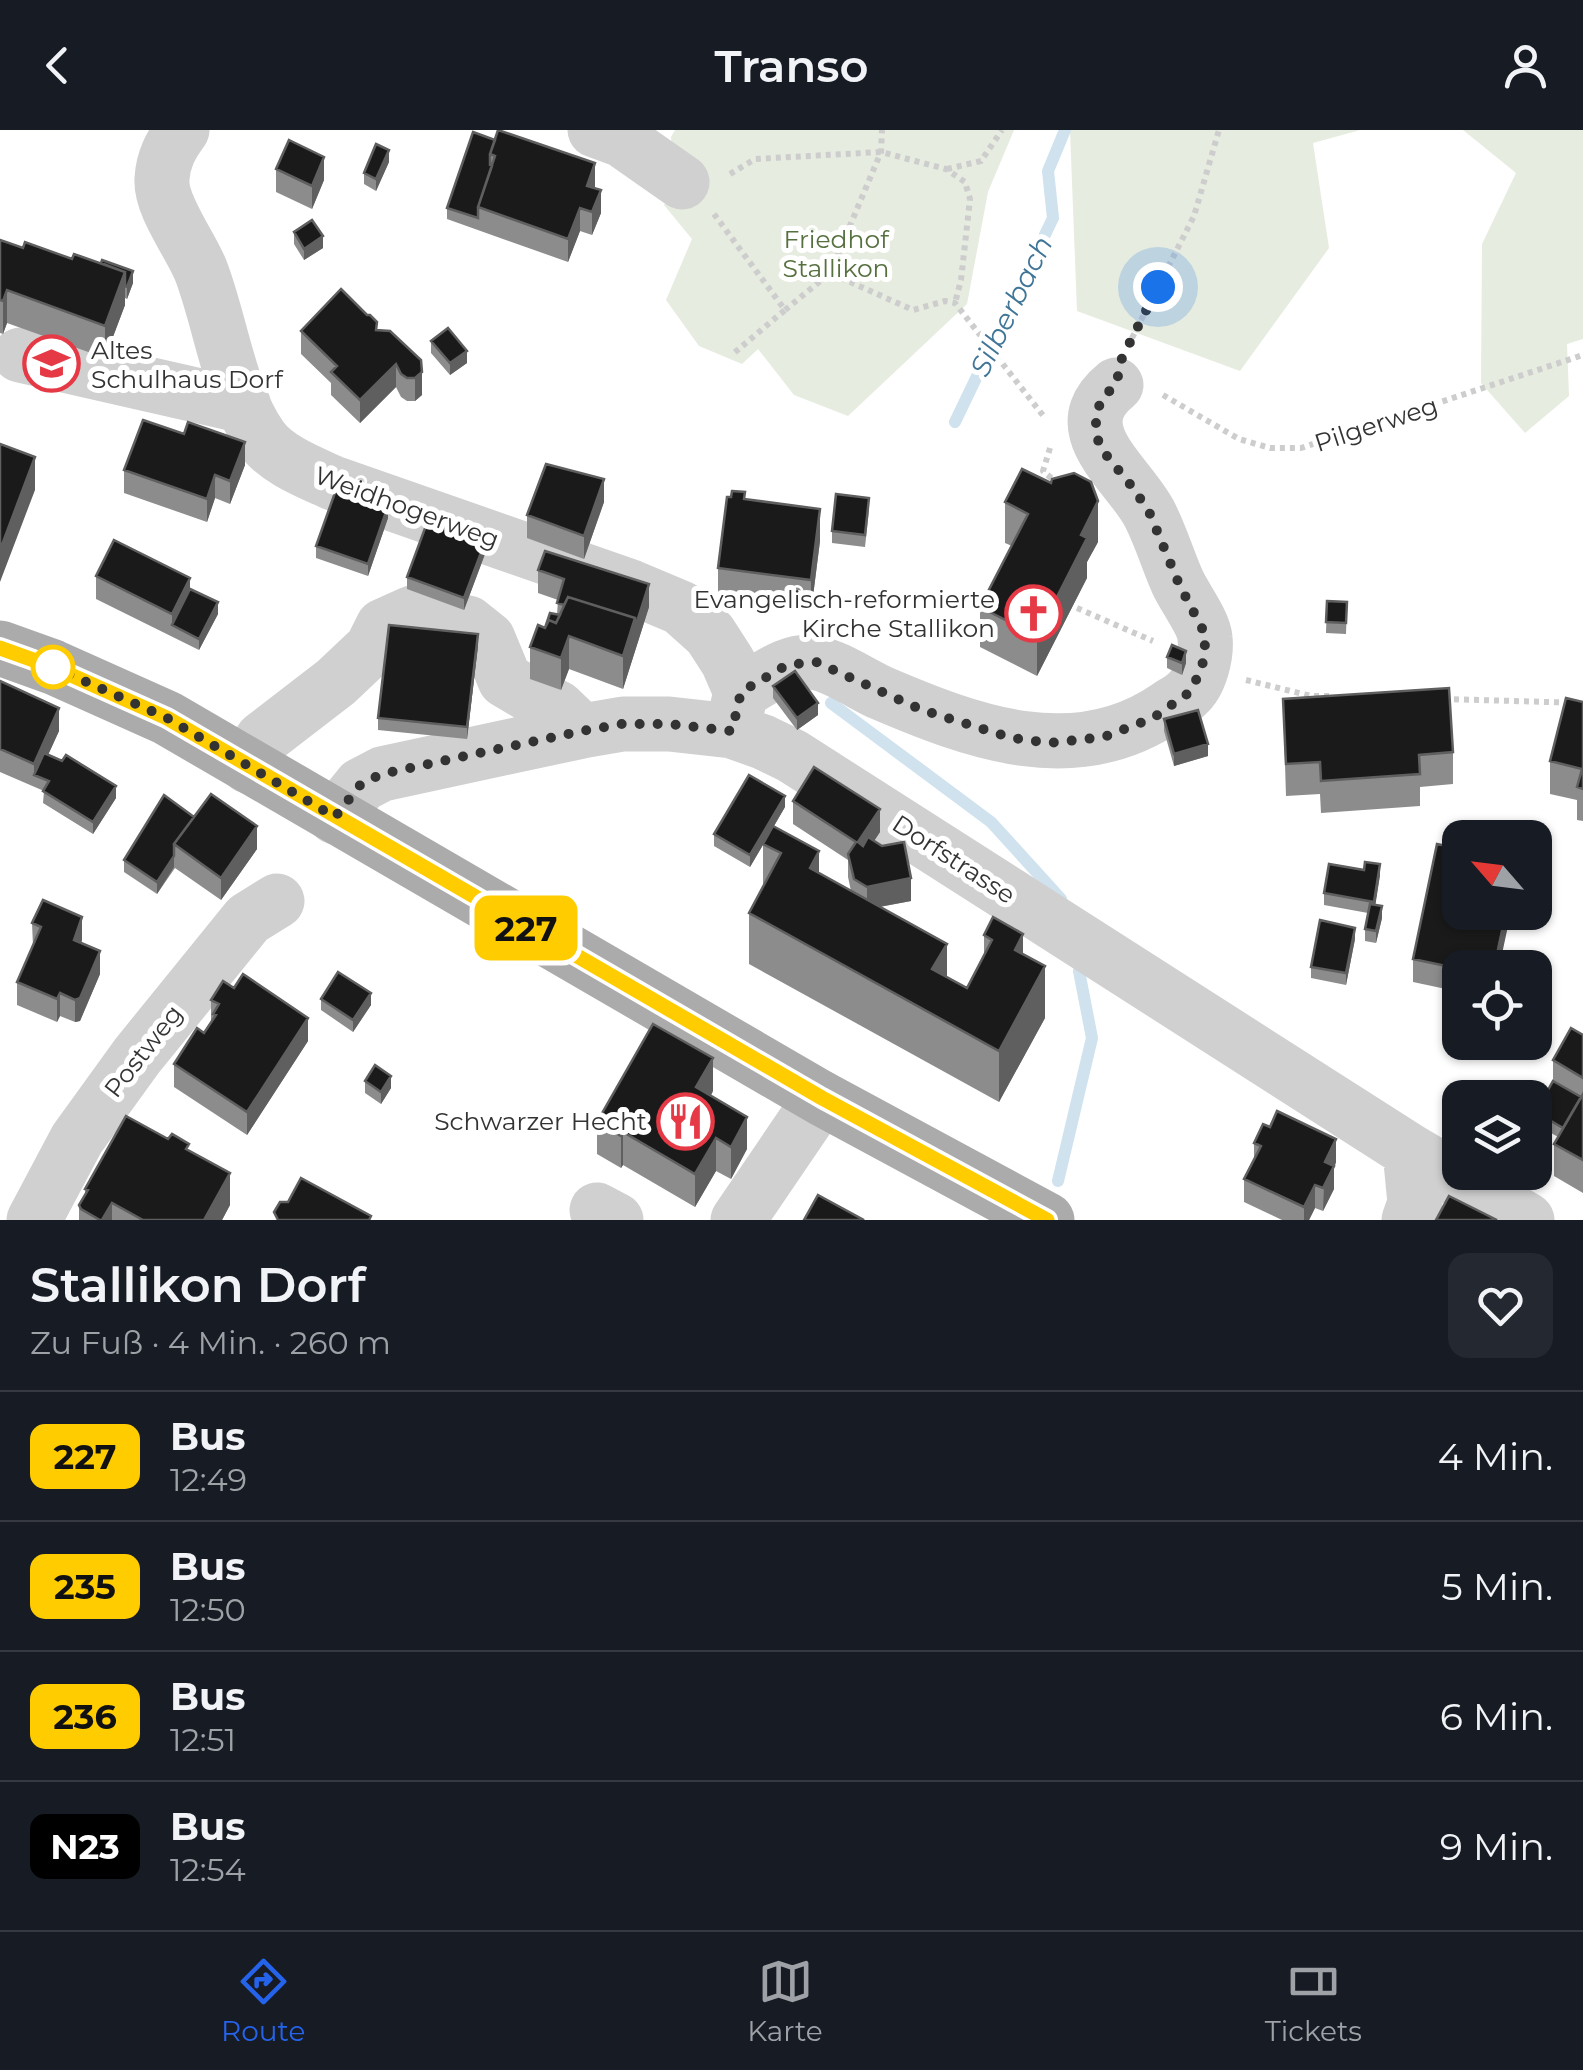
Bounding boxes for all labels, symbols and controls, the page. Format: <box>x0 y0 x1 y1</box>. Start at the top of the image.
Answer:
icon: back <box>30 38 85 93</box>
text: Transo <box>715 38 868 93</box>
icon: person <box>1498 38 1553 93</box>
park label: Friedhof Stallikon <box>783 224 890 283</box>
water label: Silberbach <box>962 230 1060 382</box>
your location <box>1133 262 1183 312</box>
school or university icon: Altes Schulhaus Dorf <box>22 334 82 394</box>
place label: Altes Schulhaus Dorf <box>91 335 284 394</box>
street label: Pilgerweg <box>1311 390 1441 458</box>
street label: Weidhogerweg <box>311 460 503 554</box>
church icon: Evangelisch-reformierte Kirche Stallikon <box>1004 583 1064 643</box>
place label: Evangelisch-reformierte Kirche Stallikon <box>694 584 995 643</box>
unlabelled marker <box>32 646 74 688</box>
street label: Dorfstrasse <box>887 808 1021 910</box>
north arrow <box>1442 820 1552 930</box>
map controls <box>1442 820 1552 1190</box>
line badge: 227 <box>468 896 584 960</box>
text: 227 <box>494 907 558 950</box>
button: locate <box>1442 950 1552 1060</box>
street label: Postweg <box>98 999 188 1103</box>
button: layers <box>1442 1080 1552 1190</box>
restaurant icon: Schwarzer Hecht <box>656 1091 716 1151</box>
place label: Schwarzer Hecht <box>434 1106 647 1136</box>
button: heart <box>1448 1253 1553 1358</box>
text: Stallikon Dorf <box>30 1256 365 1314</box>
text: Zu Fuß · 4 Min. · 260 m <box>30 1323 391 1362</box>
text: Bus <box>170 1413 245 1460</box>
text: 4 Min. <box>1438 1433 1553 1480</box>
text: 227 <box>53 1435 117 1478</box>
text: 12:49 <box>170 1460 247 1499</box>
text: Bus <box>170 1543 245 1590</box>
text: 5 Min. <box>1441 1563 1553 1610</box>
text: 235 <box>54 1565 116 1608</box>
text: 12:50 <box>170 1590 246 1629</box>
text: Bus <box>170 1673 245 1720</box>
text: 6 Min. <box>1440 1693 1553 1740</box>
text: 236 <box>53 1695 117 1738</box>
text: 12:51 <box>170 1720 236 1759</box>
text: Bus <box>170 1803 245 1850</box>
text: 9 Min. <box>1440 1823 1553 1870</box>
text: N23 <box>50 1825 120 1868</box>
text: 12:54 <box>170 1850 246 1889</box>
tab: Route <box>221 1954 305 2048</box>
tab: Karte <box>747 1954 823 2048</box>
tab: Tickets <box>1265 1954 1362 2048</box>

